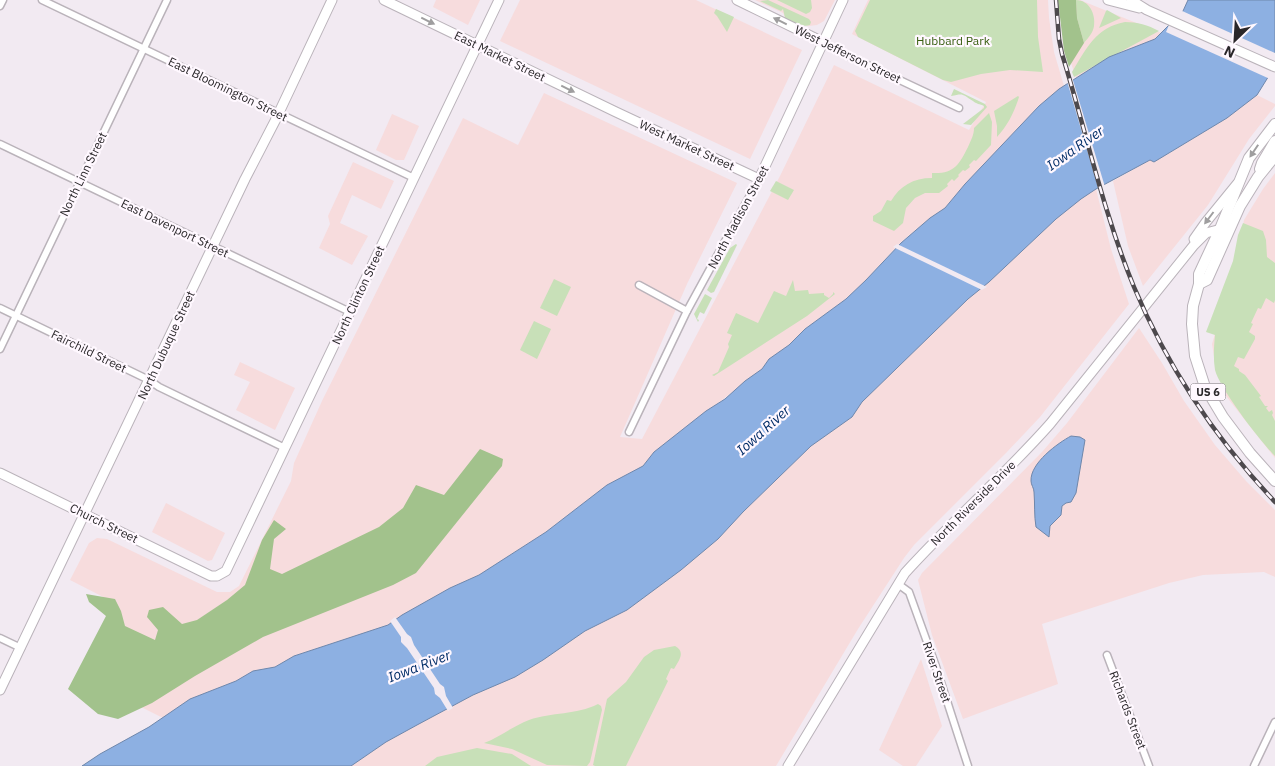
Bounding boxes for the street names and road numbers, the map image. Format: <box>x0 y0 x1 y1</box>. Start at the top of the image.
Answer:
street label: West Jefferson Street <box>792 22 904 86</box>
street label: East Market Street <box>452 27 548 85</box>
street label: East Bloomington Street <box>166 54 290 124</box>
street label: West Market Street <box>637 116 737 174</box>
street label: North Linn Street <box>56 129 110 219</box>
street label: North Madison Street <box>704 163 772 271</box>
street label: East Davenport Street <box>119 195 231 261</box>
street label: North Clinton Street <box>328 243 388 347</box>
street label: North Dubuque Street <box>134 288 198 402</box>
street label: Fairchild Street <box>49 326 129 376</box>
road number: US 6 <box>1190 384 1226 401</box>
street label: North Riverside Drive <box>927 457 1019 549</box>
street label: Church Street <box>67 500 141 546</box>
street label: River Street <box>920 640 954 704</box>
street label: Richards Street <box>1106 669 1150 751</box>

